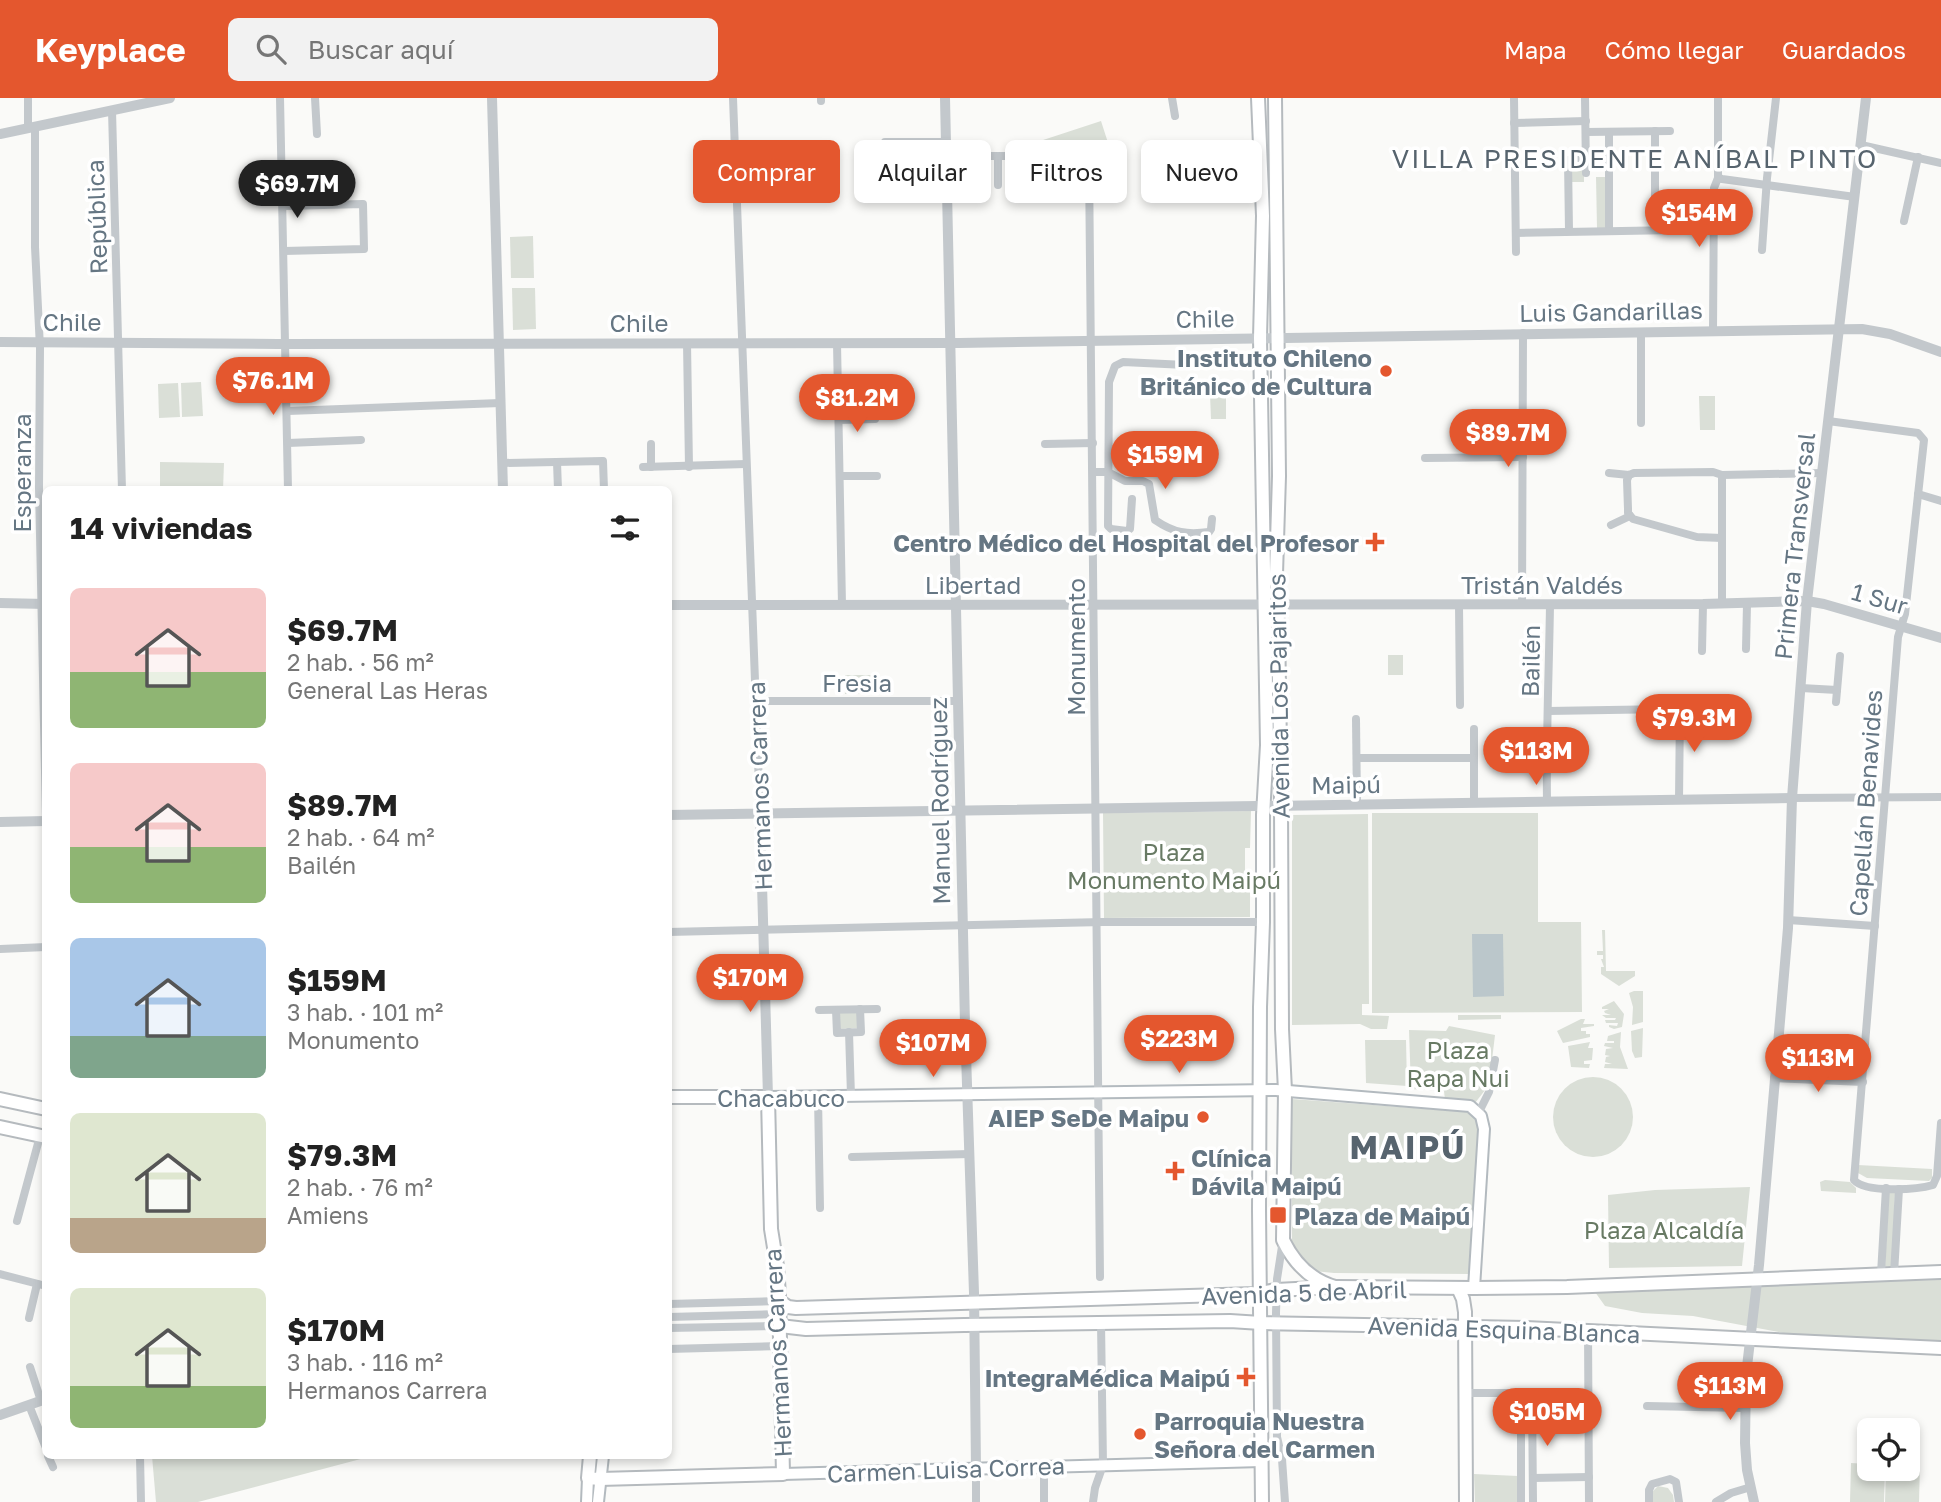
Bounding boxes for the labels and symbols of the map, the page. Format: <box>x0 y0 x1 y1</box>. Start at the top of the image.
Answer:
district label: VILLA PRESIDENTE ANÍBAL PINTO <box>1392 143 1878 174</box>
street label: República <box>80 159 112 275</box>
pin: $69.7M <box>240 160 354 220</box>
pin: $154M <box>1650 190 1748 249</box>
street label: Luis Gandarillas <box>1519 295 1703 327</box>
street label: Chile <box>1175 303 1235 333</box>
street label: Chile <box>43 307 101 336</box>
street label: Chile <box>610 308 668 337</box>
place label: Instituto Chileno Británico de Cultura <box>1140 343 1372 400</box>
pin: $76.1M <box>216 358 330 417</box>
marker: Instituto Chileno Británico de Cultura <box>1378 363 1394 379</box>
pin: $81.2M <box>800 374 914 434</box>
pin: $89.7M <box>1451 410 1565 469</box>
street label: Esperanza <box>7 413 36 533</box>
street label: Primera Transversal <box>1768 431 1820 661</box>
pin: $159M <box>1116 432 1214 491</box>
place label: Centro Médico del Hospital del Profesor <box>893 528 1359 557</box>
marker: Centro Médico del Hospital del Profesor <box>1365 532 1385 552</box>
street label: Libertad <box>925 570 1021 599</box>
street label: Tristán Valdés <box>1461 570 1623 599</box>
street label: Avenida Los Pajaritos <box>1261 573 1295 819</box>
street label: 1 Sur <box>1849 576 1911 620</box>
street label: Monumento <box>1061 578 1090 716</box>
street label: Bailén <box>1515 625 1545 697</box>
street label: Fresia <box>822 668 892 697</box>
street label: Hermanos Carrera <box>741 681 777 891</box>
street label: Capellán Benavides <box>1843 689 1887 917</box>
pin: $79.3M <box>1637 694 1751 754</box>
street label: Manuel Rodríguez <box>923 697 955 905</box>
pin: $113M <box>1487 728 1585 787</box>
street label: Maipú <box>1311 769 1381 799</box>
park label: Plaza Monumento Maipú <box>1067 837 1281 894</box>
pin: $170M <box>701 954 799 1014</box>
pin: $223M <box>1130 1016 1228 1075</box>
pin: $107M <box>884 1020 982 1079</box>
pin: $113M <box>1769 1034 1867 1094</box>
park label: Plaza Rapa Nui <box>1406 1035 1510 1092</box>
street label: Chacabuco <box>717 1083 845 1112</box>
place label: AIEP SeDe Maipu <box>988 1103 1189 1132</box>
marker: AIEP SeDe Maipu <box>1195 1109 1211 1125</box>
district label: MAIPÚ <box>1350 1128 1466 1166</box>
place label: Clínica Dávila Maipú <box>1191 1143 1342 1200</box>
marker: Clínica Dávila Maipú <box>1165 1161 1185 1181</box>
place label: Plaza de Maipú <box>1294 1201 1470 1230</box>
marker: Plaza de Maipú <box>1268 1205 1288 1225</box>
park label: Plaza Alcaldía <box>1584 1215 1744 1244</box>
street label: Hermanos Carrera <box>757 1248 797 1458</box>
street label: Avenida 5 de Abril <box>1201 1274 1407 1310</box>
street label: Avenida Esquina Blanca <box>1367 1310 1641 1348</box>
pin: $113M <box>1681 1362 1779 1422</box>
place label: IntegraMédica Maipú <box>984 1363 1230 1392</box>
marker: IntegraMédica Maipú <box>1236 1367 1256 1387</box>
pin: $105M <box>1498 1388 1596 1448</box>
place label: Parroquia Nuestra Señora del Carmen <box>1154 1406 1375 1463</box>
marker: Parroquia Nuestra Señora del Carmen <box>1132 1426 1148 1442</box>
street label: Carmen Luisa Correa <box>826 1450 1066 1488</box>

